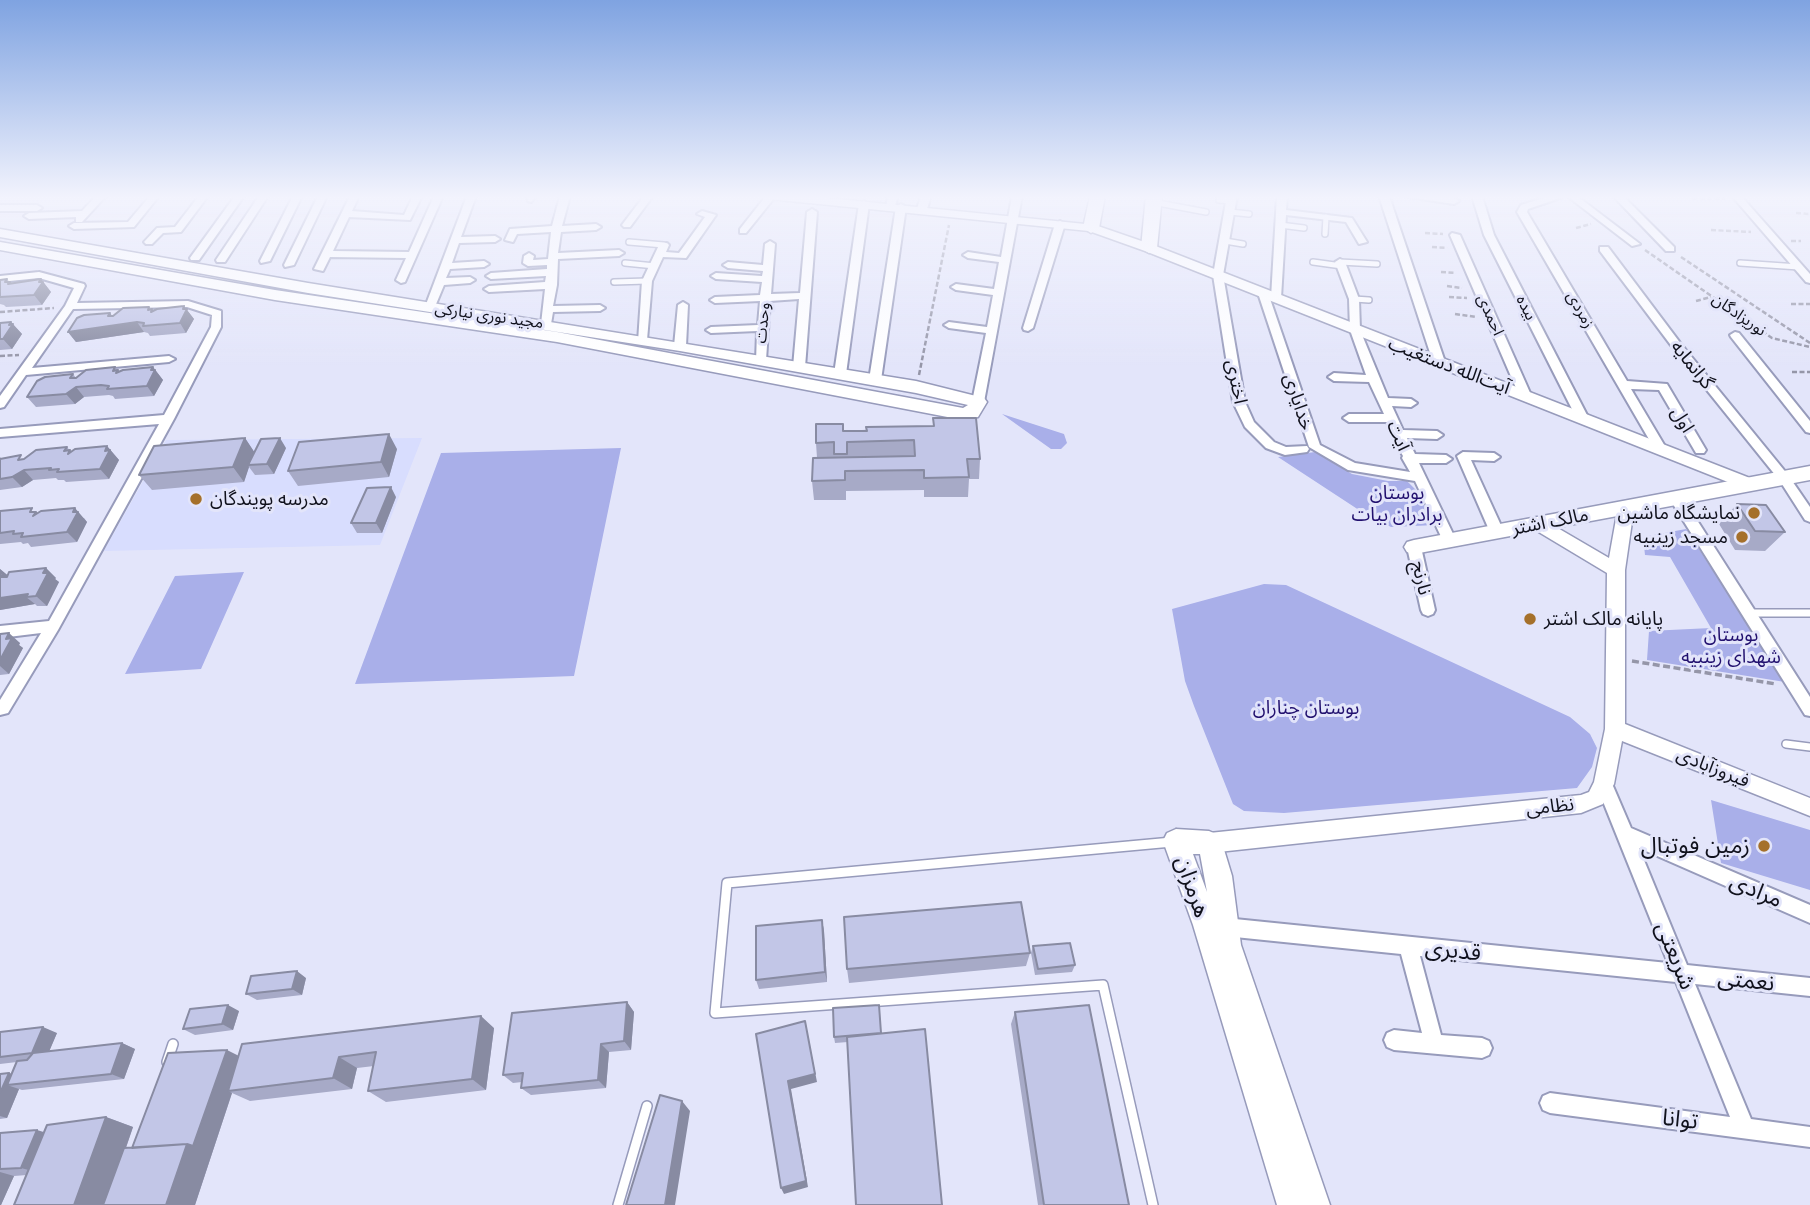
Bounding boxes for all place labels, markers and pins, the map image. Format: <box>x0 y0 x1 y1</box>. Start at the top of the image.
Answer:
place label: مدرسه پویندگان <box>210 488 329 510</box>
marker: مدرسه پویندگان <box>188 491 204 507</box>
place label: نمایشگاه ماشین <box>1618 502 1740 524</box>
marker: نمایشگاه ماشین <box>1746 505 1762 521</box>
place label: مسجد زینبیه <box>1634 526 1728 548</box>
marker: مسجد زینبیه <box>1734 529 1750 545</box>
place label: پایانه مالک اشتر <box>1544 608 1663 630</box>
marker: پایانه مالک اشتر <box>1522 611 1538 627</box>
place label: زمین فوتبال <box>1641 832 1750 860</box>
marker: زمین فوتبال <box>1756 838 1772 854</box>

